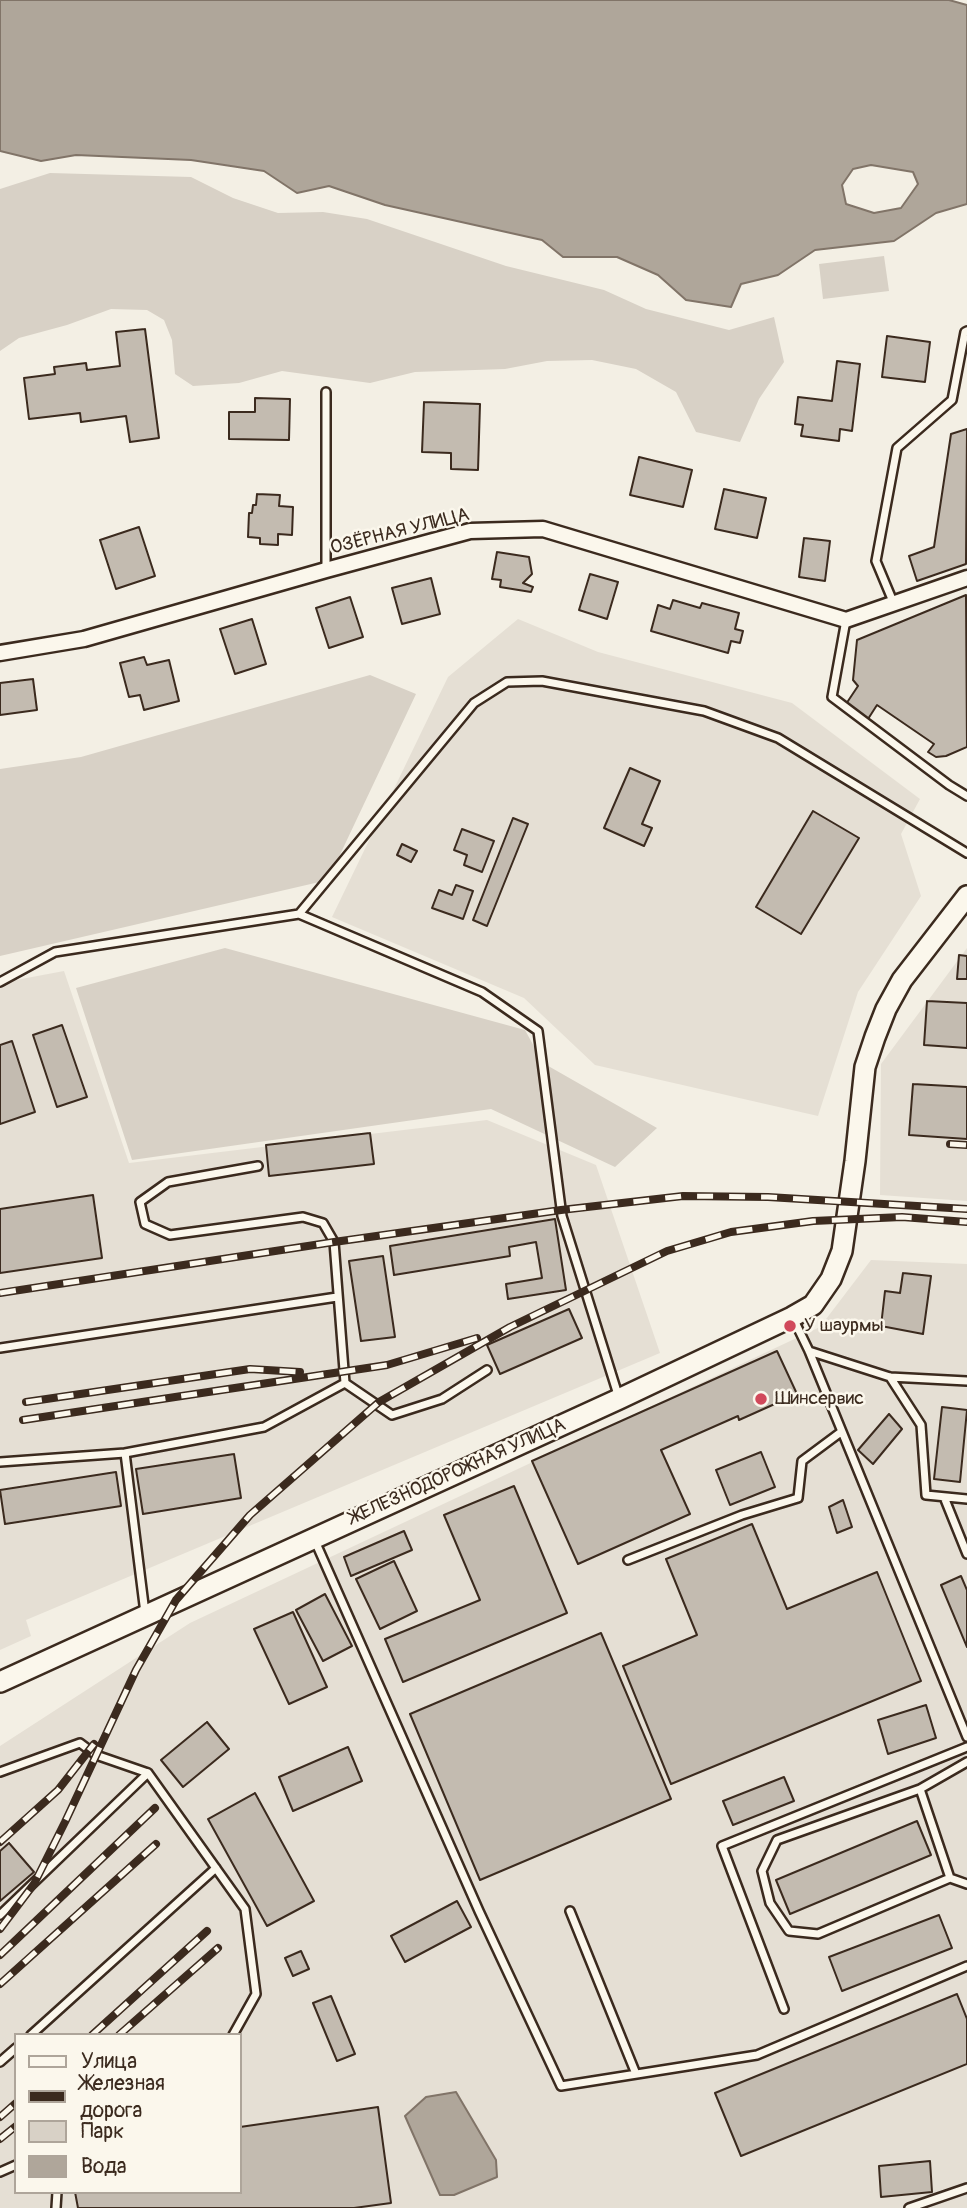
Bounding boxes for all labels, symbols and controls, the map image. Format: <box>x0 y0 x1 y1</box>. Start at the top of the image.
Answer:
street label: ОЗЁРНАЯ УЛИЦА <box>328 504 472 560</box>
place label: У шаурмы <box>804 1315 884 1337</box>
marker: У шаурмы <box>782 1318 798 1334</box>
place label: Шинсервис <box>775 1388 864 1410</box>
marker: Шинсервис <box>753 1391 769 1407</box>
street label: ЖЕЛЕЗНОДОРОЖНАЯ УЛИЦА <box>347 1414 569 1530</box>
legend <box>14 2033 242 2194</box>
text: Улица <box>81 2048 137 2075</box>
text: Железная дорога <box>80 2070 165 2124</box>
text: Парк <box>81 2118 124 2145</box>
text: Вода <box>81 2153 127 2180</box>

